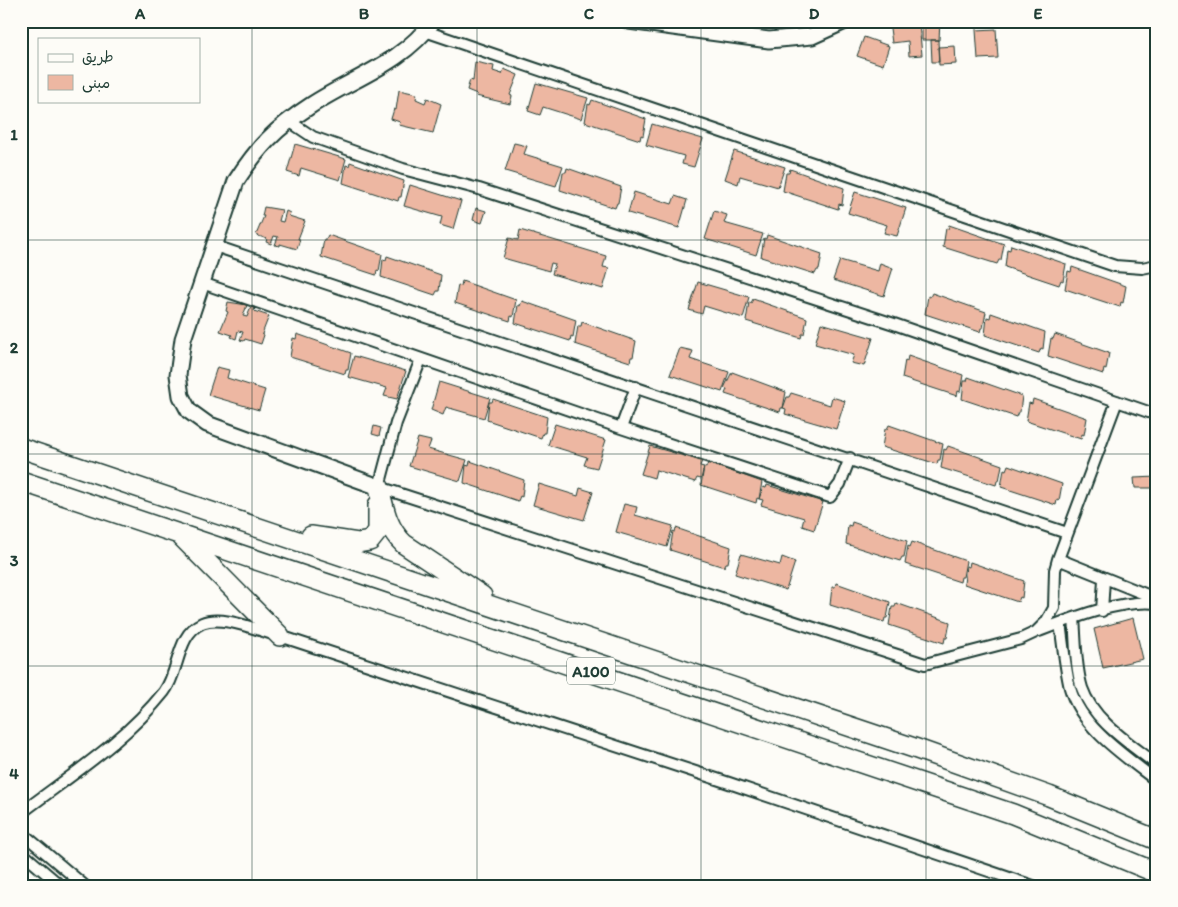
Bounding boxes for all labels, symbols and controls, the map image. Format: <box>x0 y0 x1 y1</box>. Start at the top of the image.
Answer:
text: A <box>134 4 146 23</box>
text: B <box>359 4 370 23</box>
text: C <box>584 4 595 23</box>
text: D <box>809 4 820 23</box>
text: E <box>1034 4 1043 23</box>
legend <box>38 38 200 102</box>
text: طريق <box>82 48 114 66</box>
text: مبنى <box>82 74 110 93</box>
text: 1 <box>10 125 18 144</box>
text: 2 <box>10 338 19 357</box>
text: 3 <box>10 551 19 570</box>
road number: A100 <box>567 658 615 684</box>
text: 4 <box>9 764 19 783</box>

